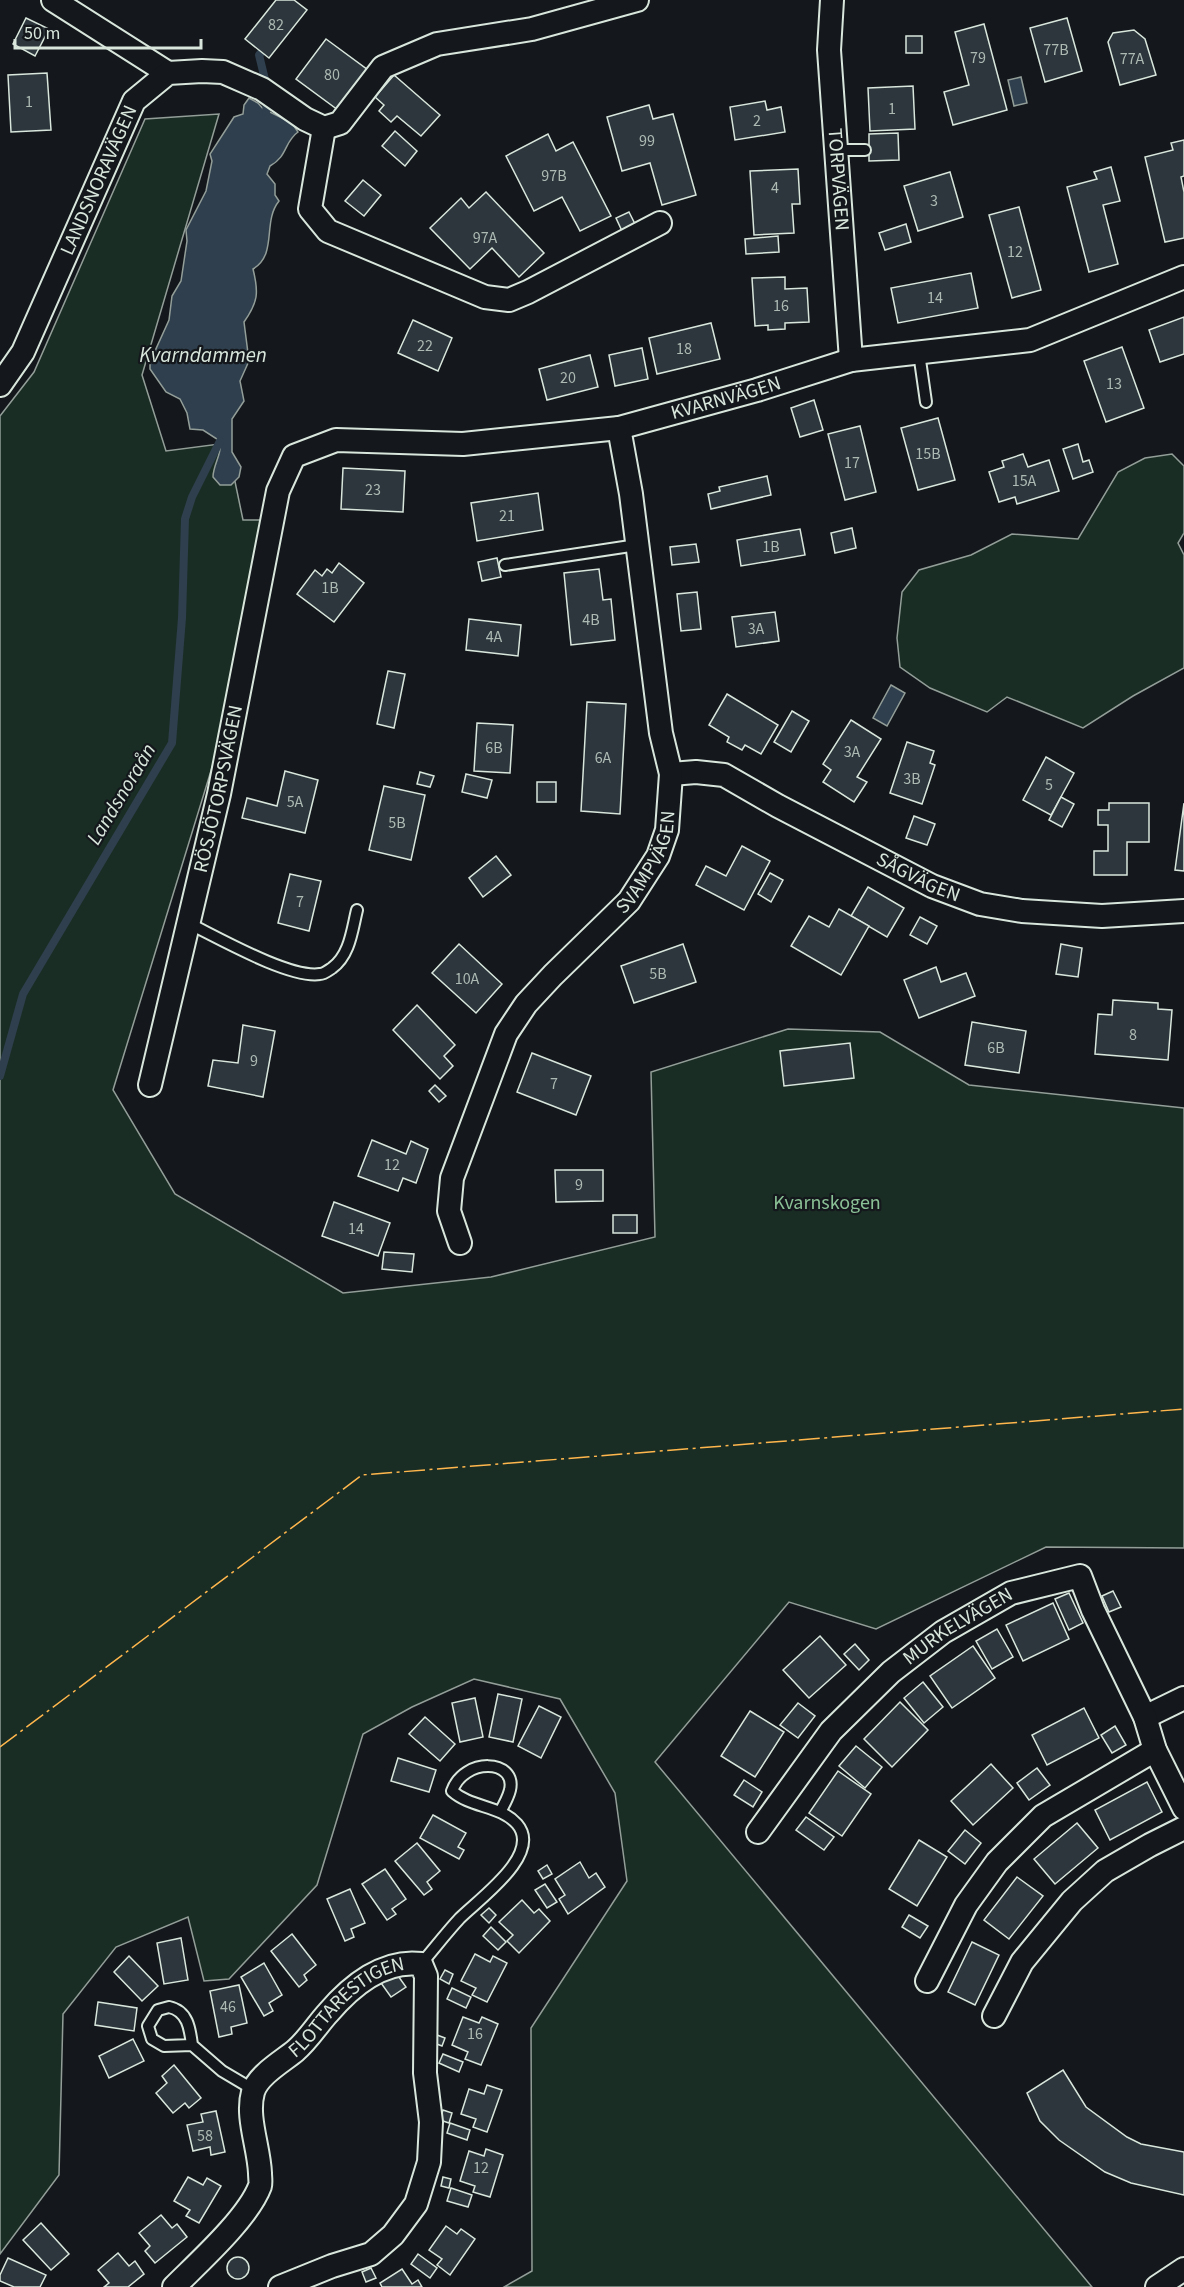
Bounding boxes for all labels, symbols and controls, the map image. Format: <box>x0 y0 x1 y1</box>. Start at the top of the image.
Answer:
scale bar <box>15 12 201 50</box>
house number: 82 <box>268 14 284 36</box>
text: 50 m <box>24 21 60 46</box>
house number: 77B <box>1043 39 1069 61</box>
house number: 79 <box>970 47 986 69</box>
house number: 77A <box>1120 48 1145 70</box>
house number: 80 <box>324 64 340 86</box>
house number: 1 <box>25 91 33 113</box>
house number: 1 <box>888 98 896 120</box>
street label: LANDSNORAVÄGEN <box>54 101 144 260</box>
house number: 2 <box>753 110 761 132</box>
street label: TORPVÄGEN <box>821 127 856 232</box>
house number: 99 <box>639 130 655 152</box>
house number: 97B <box>541 165 567 187</box>
house number: 4 <box>771 177 779 199</box>
house number: 3 <box>930 190 938 212</box>
house number: 97A <box>473 227 498 249</box>
house number: 12 <box>1007 241 1023 263</box>
house number: 14 <box>927 287 943 309</box>
house number: 16 <box>773 295 789 317</box>
house number: 22 <box>417 335 433 357</box>
house number: 18 <box>676 338 692 360</box>
water label: Kvarndammen <box>139 340 267 370</box>
house number: 20 <box>560 367 576 389</box>
street label: KVARNVÄGEN <box>668 369 784 427</box>
house number: 13 <box>1106 373 1122 395</box>
house number: 15B <box>915 443 941 465</box>
house number: 17 <box>844 452 860 474</box>
house number: 15A <box>1012 470 1037 492</box>
house number: 23 <box>365 479 381 501</box>
house number: 21 <box>499 505 515 527</box>
house number: 1B <box>762 536 780 558</box>
house number: 1B <box>321 577 339 599</box>
house number: 4B <box>582 609 600 631</box>
house number: 3A <box>748 618 765 640</box>
house number: 4A <box>486 626 503 648</box>
street label: RÖSJÖTORPSVÄGEN <box>187 703 250 876</box>
house number: 6B <box>485 737 503 759</box>
water label: Landsnoraån <box>79 738 163 850</box>
house number: 3A <box>844 741 861 763</box>
house number: 6A <box>595 747 612 769</box>
house number: 3B <box>903 768 921 790</box>
house number: 5 <box>1045 774 1053 796</box>
house number: 5A <box>287 791 304 813</box>
street label: SVAMPVÄGEN <box>610 810 682 920</box>
house number: 5B <box>388 812 406 834</box>
street label: SÅGVÄGEN <box>871 845 964 909</box>
house number: 7 <box>296 891 304 913</box>
house number: 5B <box>649 963 667 985</box>
house number: 10A <box>455 968 480 990</box>
house number: 8 <box>1129 1024 1137 1046</box>
house number: 6B <box>987 1037 1005 1059</box>
house number: 9 <box>250 1050 258 1072</box>
house number: 7 <box>550 1073 558 1095</box>
house number: 12 <box>384 1154 400 1176</box>
house number: 9 <box>575 1174 583 1196</box>
park label: Kvarnskogen <box>773 1189 881 1217</box>
house number: 14 <box>348 1218 364 1240</box>
street label: MURKELVÄGEN <box>897 1581 1018 1672</box>
street label: FLOTTARESTIGEN <box>282 1950 407 2065</box>
house number: 46 <box>220 1996 236 2018</box>
house number: 16 <box>467 2023 483 2045</box>
house number: 58 <box>197 2125 213 2147</box>
house number: 12 <box>473 2157 489 2179</box>

